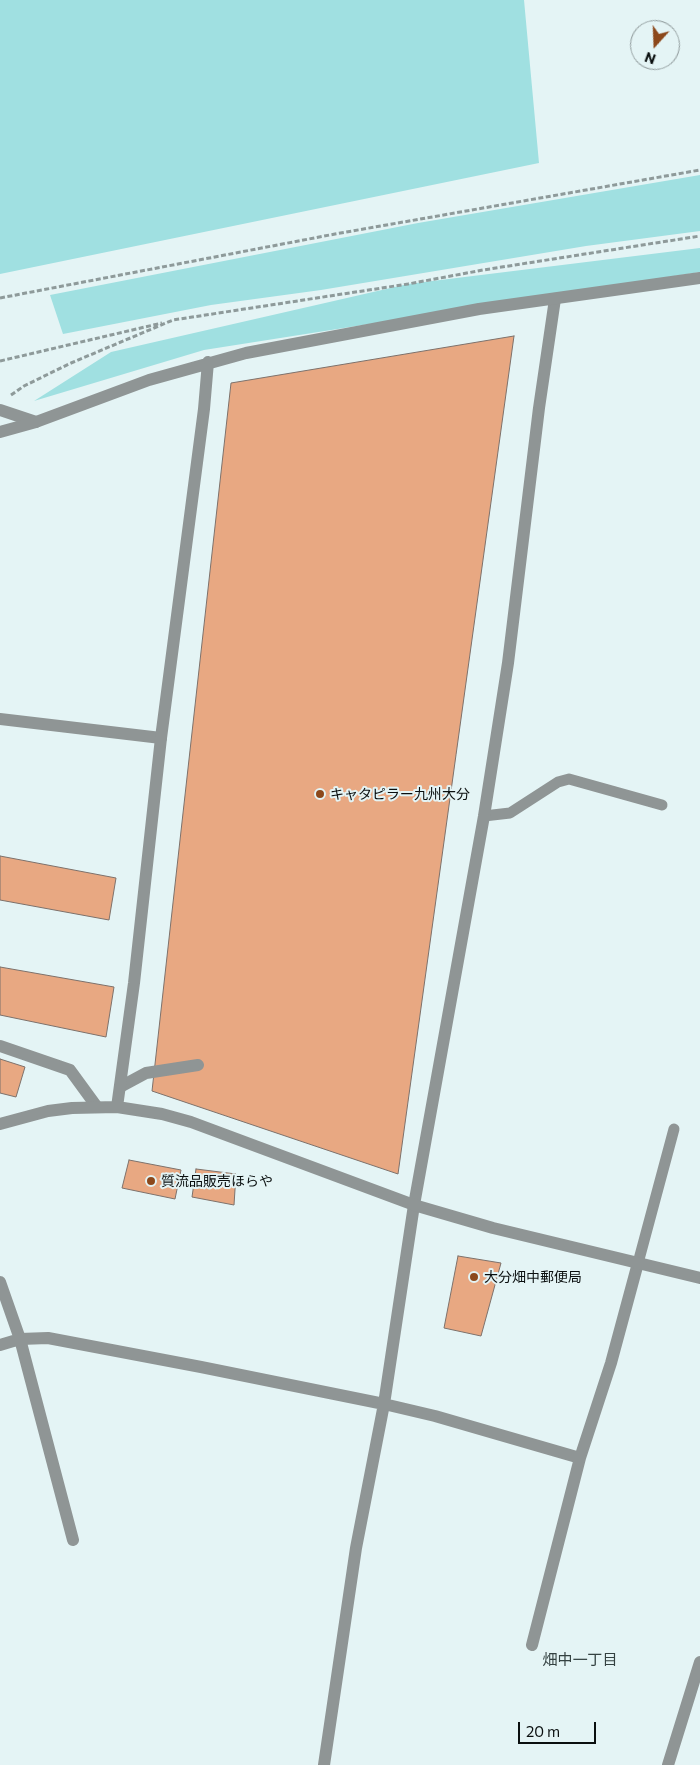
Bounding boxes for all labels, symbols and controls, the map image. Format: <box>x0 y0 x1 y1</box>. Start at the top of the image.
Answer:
north arrow <box>630 20 680 70</box>
text: N <box>642 49 658 68</box>
place label: キャタピラー九州大分 <box>330 786 470 802</box>
marker: キャタピラー九州大分 <box>314 788 326 800</box>
place label: 質流品販売ほらや <box>161 1173 273 1189</box>
marker: 質流品販売ほらや <box>145 1175 157 1187</box>
place label: 大分畑中郵便局 <box>484 1269 582 1285</box>
marker: 大分畑中郵便局 <box>468 1271 480 1283</box>
district label: 畑中一丁目 <box>543 1651 617 1669</box>
scale bar <box>520 1712 598 1744</box>
text: 20 m <box>526 1722 560 1740</box>

